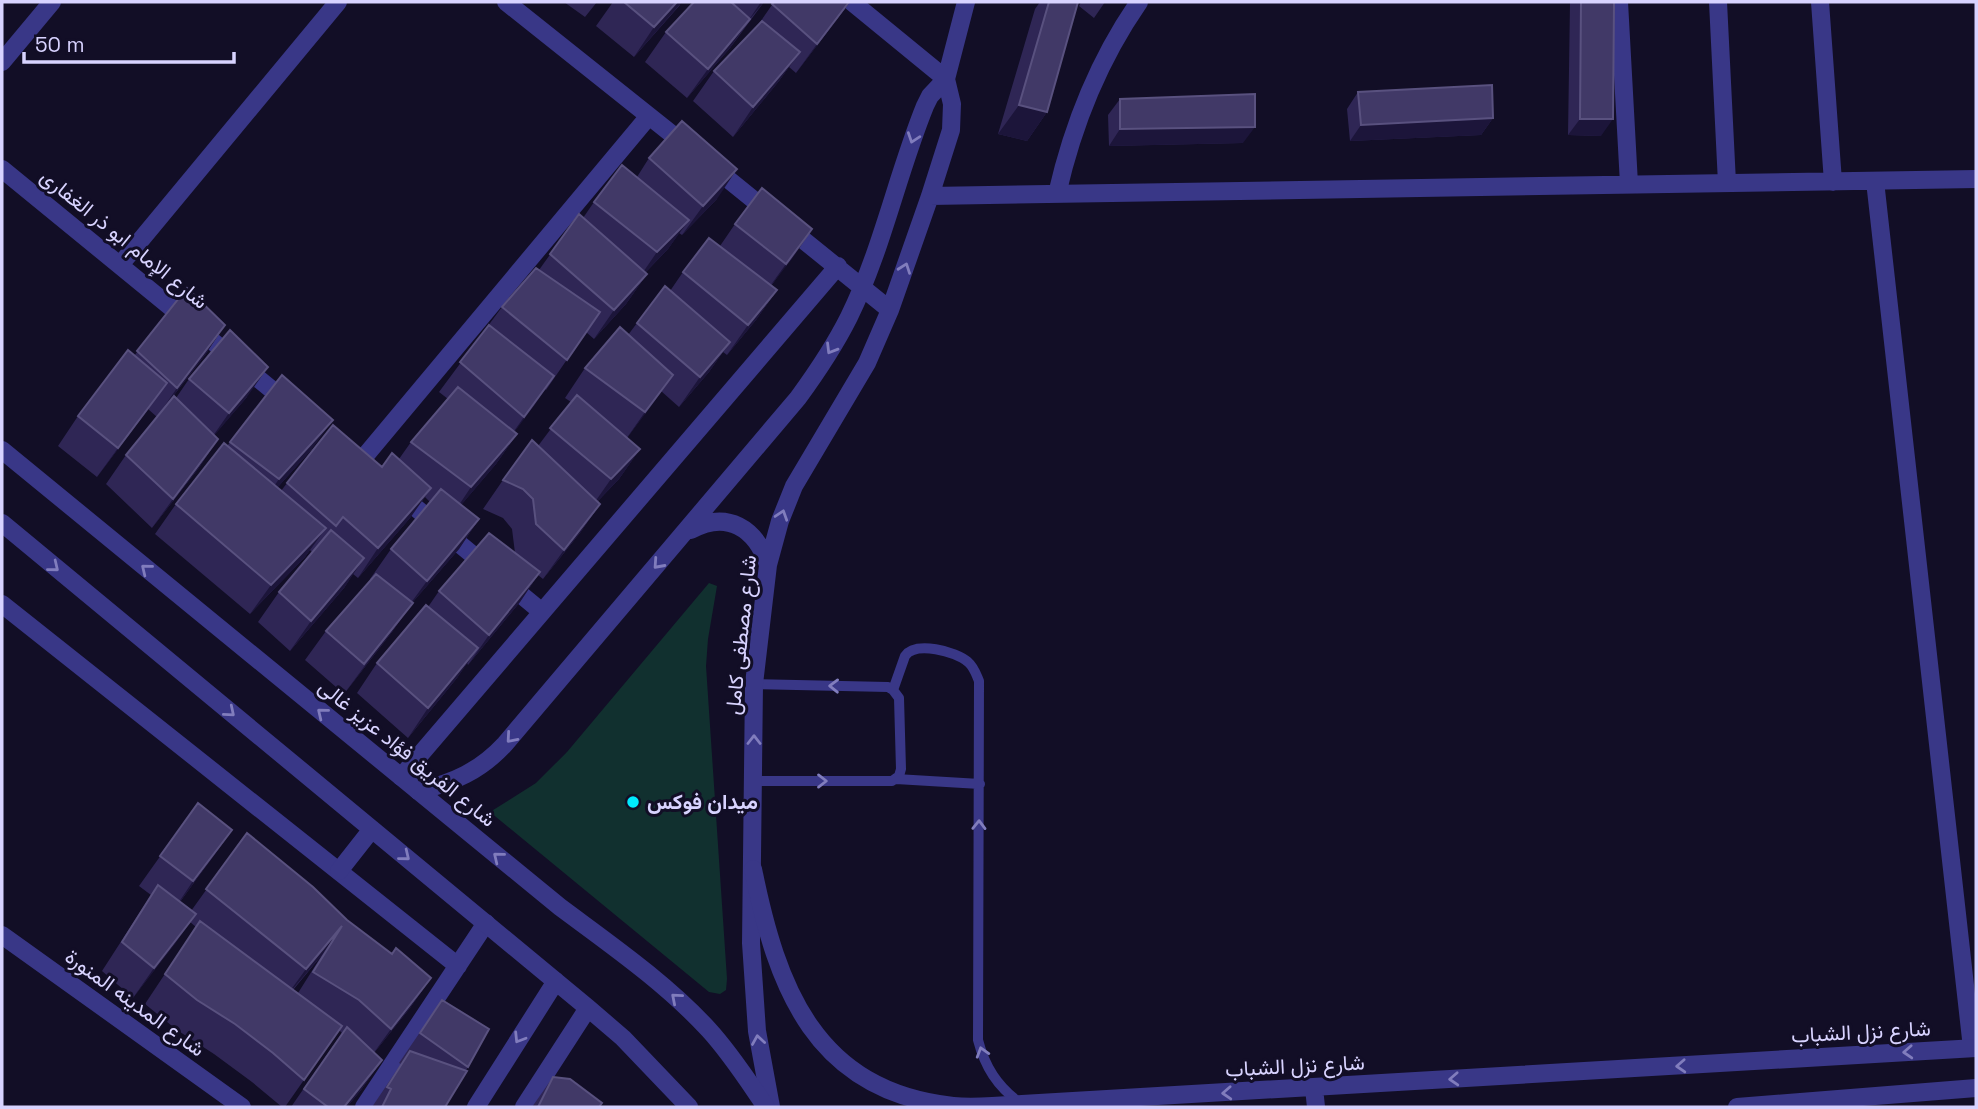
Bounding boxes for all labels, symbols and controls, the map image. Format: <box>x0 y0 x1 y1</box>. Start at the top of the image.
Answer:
scale bar <box>24 21 234 65</box>
text: 50 m <box>35 31 85 58</box>
one-way arrow <box>907 131 921 143</box>
street label: شارع الإمام ابو ذر الغفارى <box>34 163 214 315</box>
one-way arrow <box>897 263 911 275</box>
one-way arrow <box>826 342 839 355</box>
one-way arrow <box>774 509 789 521</box>
street label: شارع مصطفى كامل <box>719 554 763 716</box>
one-way arrow <box>653 556 666 569</box>
one-way arrow <box>46 559 59 571</box>
one-way arrow <box>142 564 154 577</box>
street label: شارع الفريق فؤاد عزيز غالى <box>313 673 501 833</box>
one-way arrow <box>829 678 840 693</box>
one-way arrow <box>222 703 234 716</box>
one-way arrow <box>318 708 330 721</box>
one-way arrow <box>507 730 519 743</box>
one-way arrow <box>746 734 762 744</box>
one-way arrow <box>817 773 827 789</box>
place label: ميدان فوكس <box>647 788 758 815</box>
marker: ميدان فوكس <box>625 794 641 810</box>
one-way arrow <box>972 819 987 830</box>
one-way arrow <box>398 848 410 861</box>
one-way arrow <box>494 853 507 865</box>
street label: شارع المدينه المنورة <box>59 943 211 1063</box>
one-way arrow <box>672 994 685 1007</box>
street label: شارع نزل الشباب <box>1790 1014 1932 1050</box>
one-way arrow <box>515 1031 528 1044</box>
one-way arrow <box>751 1034 766 1046</box>
one-way arrow <box>1902 1044 1913 1059</box>
one-way arrow <box>976 1046 990 1058</box>
street label: شارع نزل الشباب <box>1224 1048 1366 1084</box>
one-way arrow <box>1675 1058 1686 1073</box>
one-way arrow <box>1448 1071 1459 1086</box>
one-way arrow <box>1221 1085 1232 1100</box>

